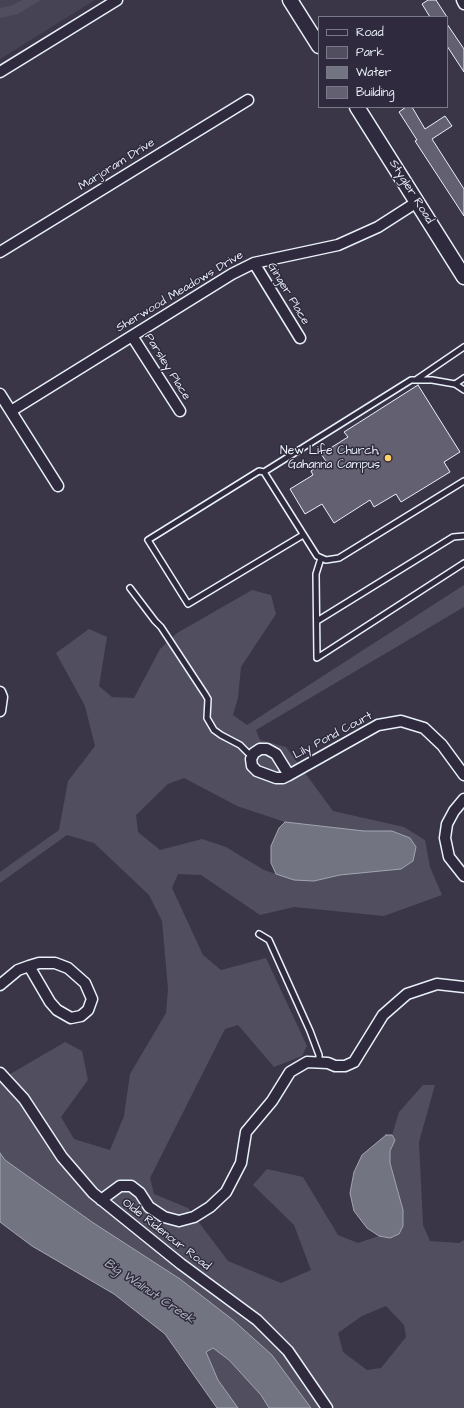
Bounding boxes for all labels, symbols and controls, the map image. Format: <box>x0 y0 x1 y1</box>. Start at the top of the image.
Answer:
legend <box>318 16 448 108</box>
text: Road <box>356 24 384 41</box>
text: Park <box>356 44 384 61</box>
text: Water <box>356 64 391 81</box>
text: Building <box>356 84 394 101</box>
street label: Marjoram Drive <box>76 136 158 194</box>
street label: Stygler Road <box>386 157 436 227</box>
street label: Sherwood Meadows Drive <box>114 248 246 336</box>
street label: Ginger Place <box>264 260 312 328</box>
street label: Parsley Place <box>141 331 193 403</box>
place label: New Life Church, Gahanna Campus <box>280 444 380 472</box>
marker: New Life Church, Gahanna Campus <box>383 453 393 463</box>
street label: Lily Pond Court <box>291 709 375 763</box>
street label: Olde Ridenour Road <box>119 1196 213 1274</box>
water label: Big Walnut Creek <box>101 1256 197 1328</box>

